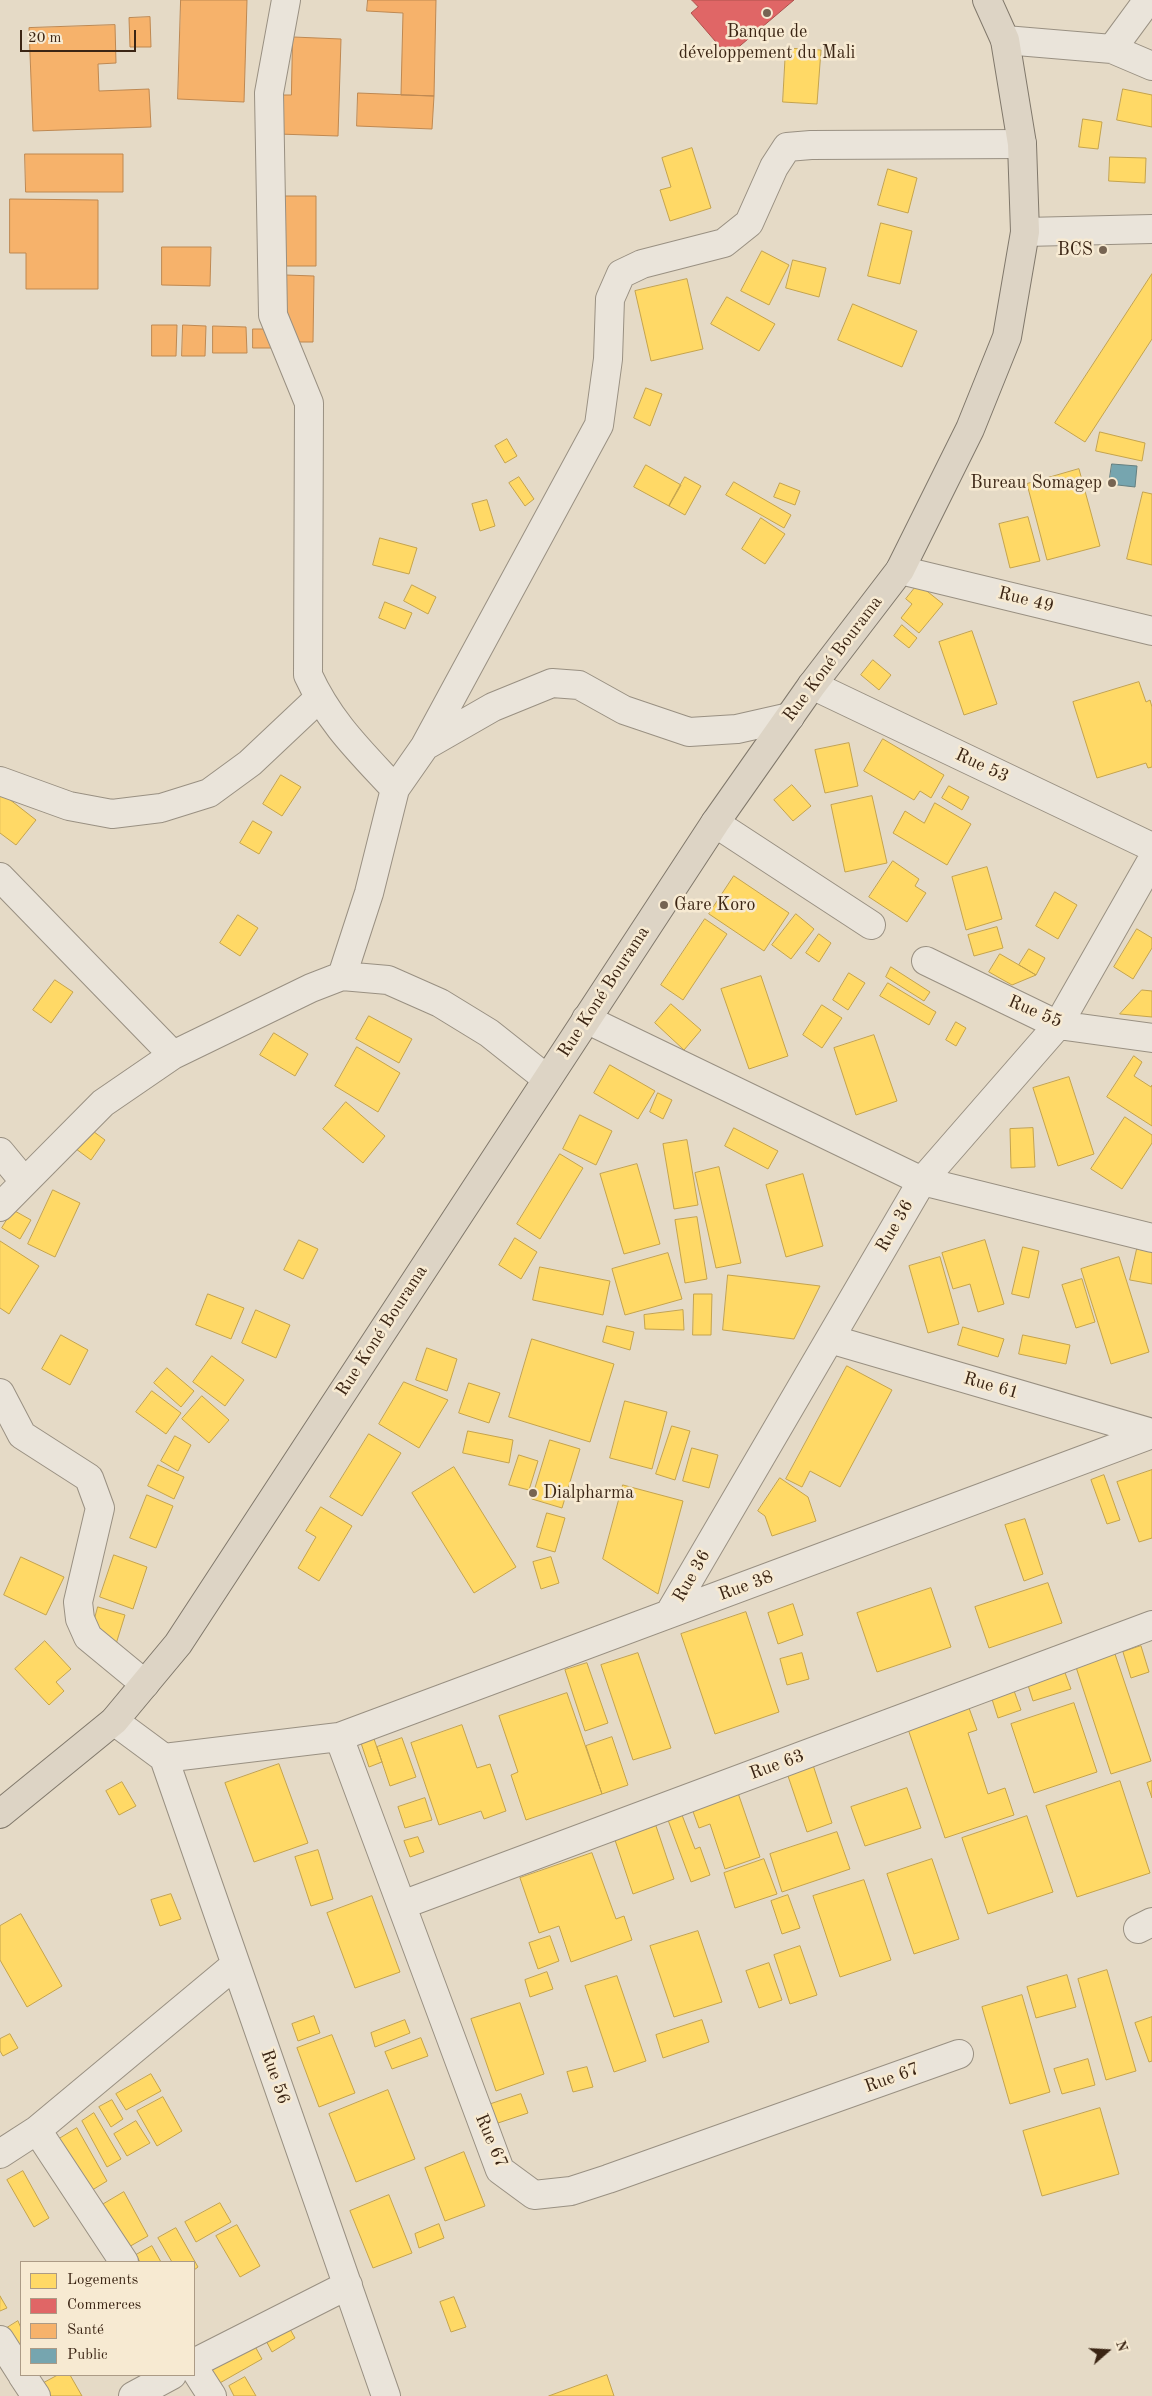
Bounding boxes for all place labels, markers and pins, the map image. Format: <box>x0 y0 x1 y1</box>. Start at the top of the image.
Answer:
marker: Banque de développement du Mali <box>761 7 773 19</box>
place label: Banque de développement du Mali <box>679 21 855 64</box>
place label: BCS <box>1057 239 1093 261</box>
marker: BCS <box>1097 244 1109 256</box>
place label: Bureau Somagep <box>970 472 1102 494</box>
marker: Bureau Somagep <box>1106 477 1118 489</box>
place label: Gare Koro <box>674 894 755 916</box>
marker: Gare Koro <box>658 899 670 911</box>
place label: Dialpharma <box>543 1482 634 1504</box>
marker: Dialpharma <box>527 1487 539 1499</box>

